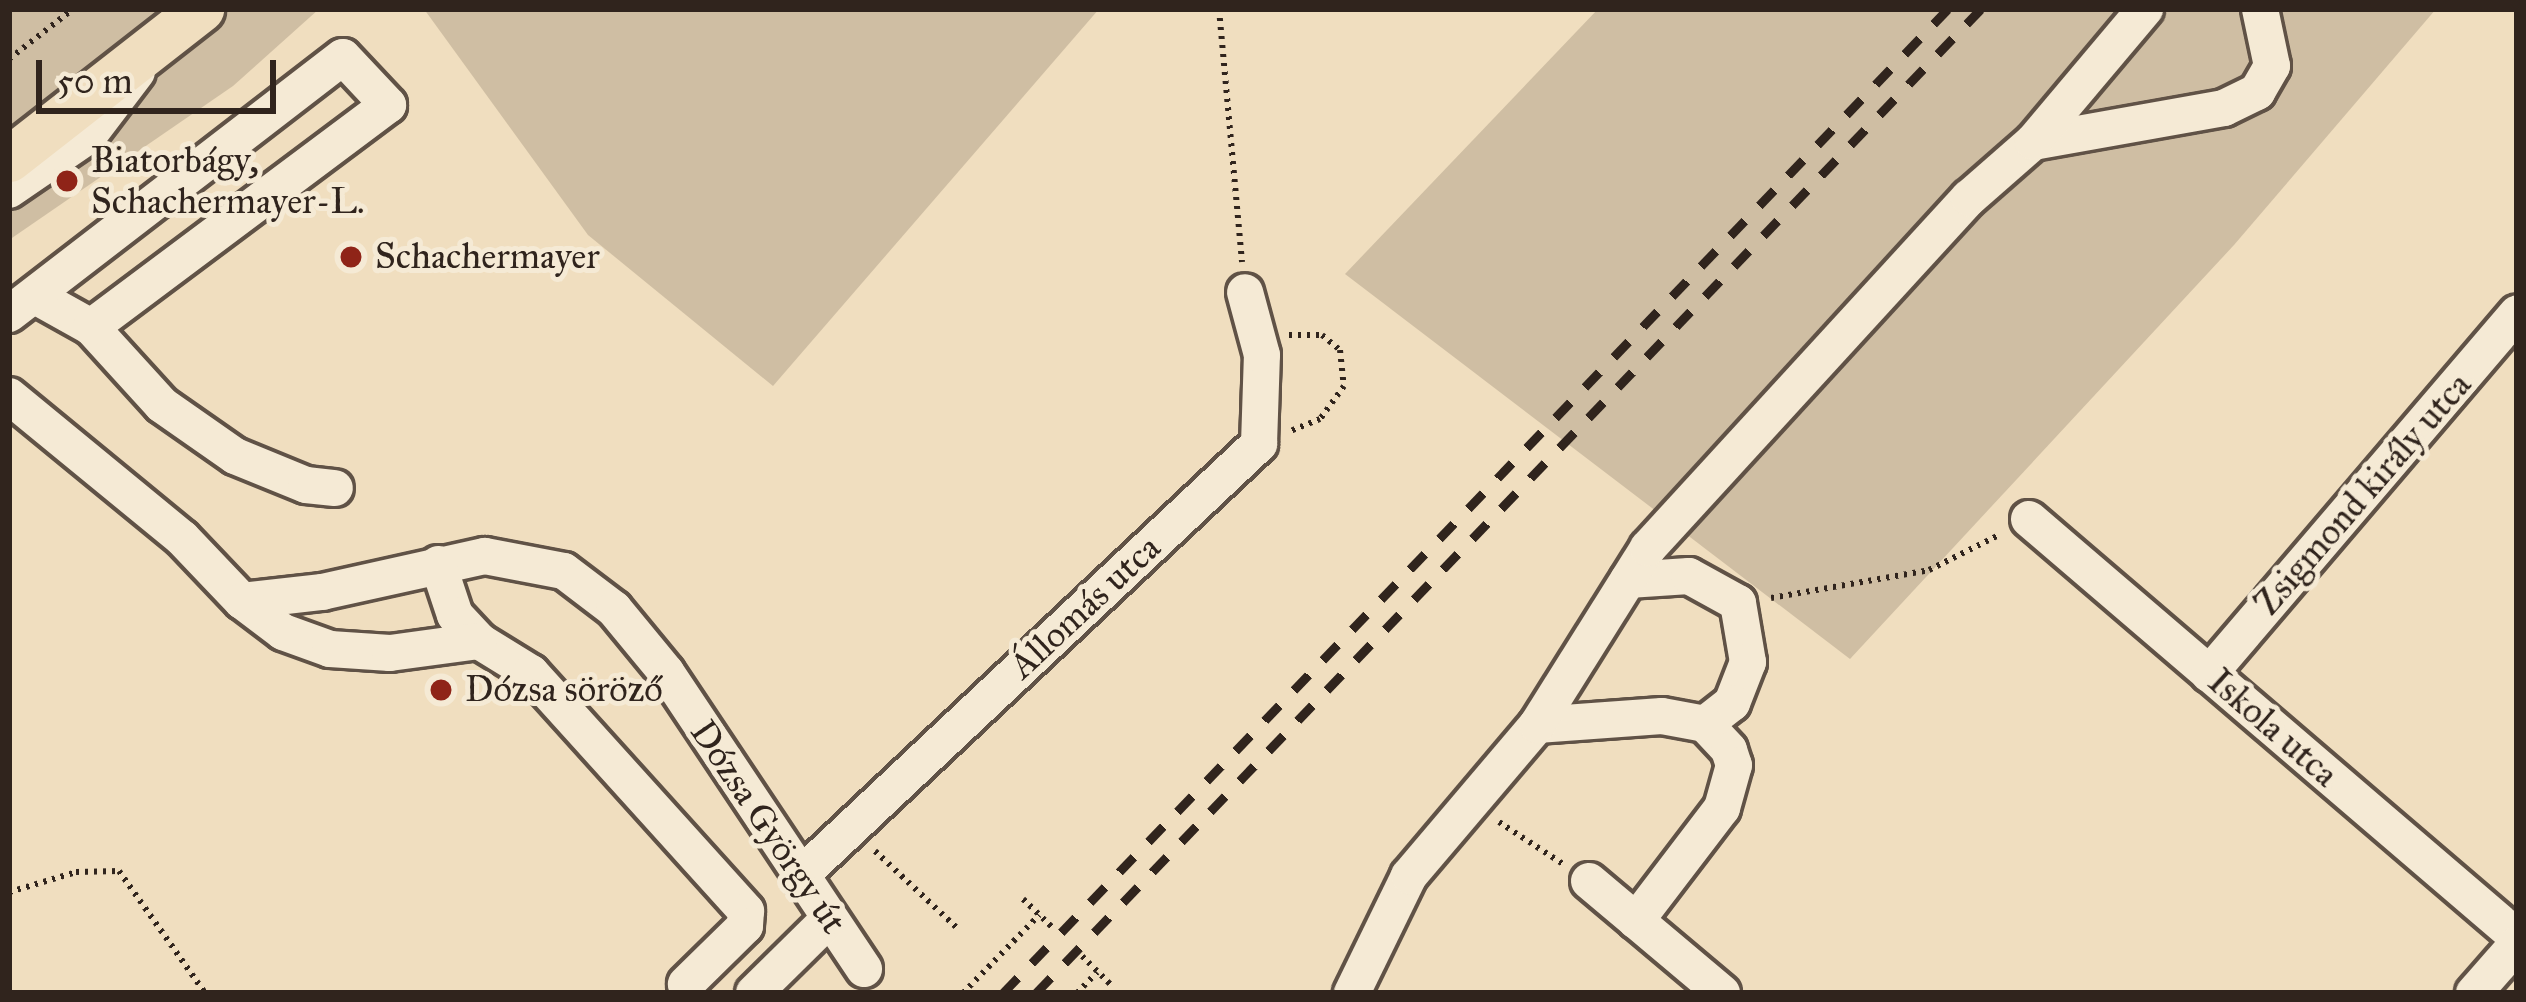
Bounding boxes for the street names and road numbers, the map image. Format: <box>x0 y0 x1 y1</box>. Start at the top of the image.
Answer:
street label: Zsigmond király utca <box>2246 364 2480 624</box>
street label: Állomás utca <box>1001 526 1169 688</box>
street label: Iskola utca <box>2199 660 2347 796</box>
street label: Dózsa György út <box>681 712 855 942</box>

